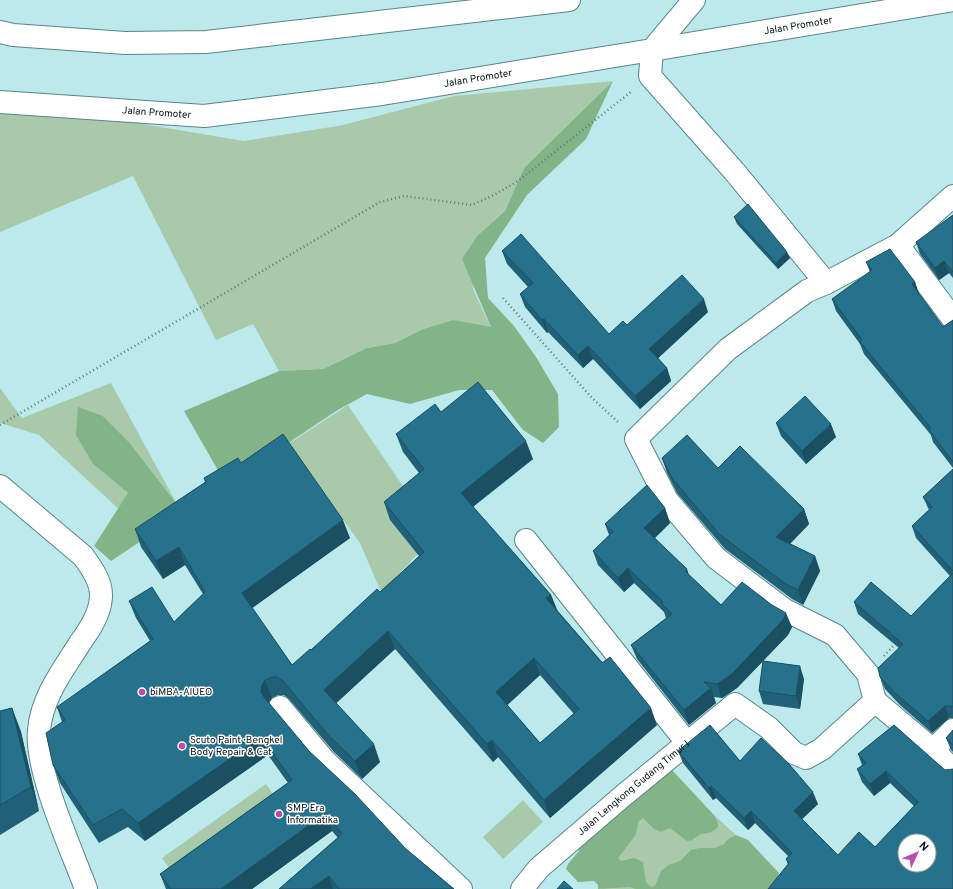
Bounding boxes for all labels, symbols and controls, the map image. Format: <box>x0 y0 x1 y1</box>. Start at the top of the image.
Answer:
street label: Jalan Promoter <box>763 14 834 38</box>
street label: Jalan Promoter <box>443 66 513 90</box>
street label: Jalan Promoter <box>122 104 192 122</box>
place label: biMBA-AIUEO <box>150 686 212 699</box>
marker: biMBA-AIUEO <box>137 687 147 697</box>
place label: Scuto Paint · Bengkel Body Repair & Cat <box>190 734 282 759</box>
street label: Jalan Lengkong Gudang Timur I <box>575 737 692 838</box>
marker: Scuto Paint · Bengkel Body Repair & Cat <box>177 741 187 751</box>
place label: SMP Era Informatika <box>287 802 338 827</box>
marker: SMP Era Informatika <box>274 809 284 819</box>
north arrow <box>897 833 937 873</box>
text: N <box>916 839 931 854</box>

